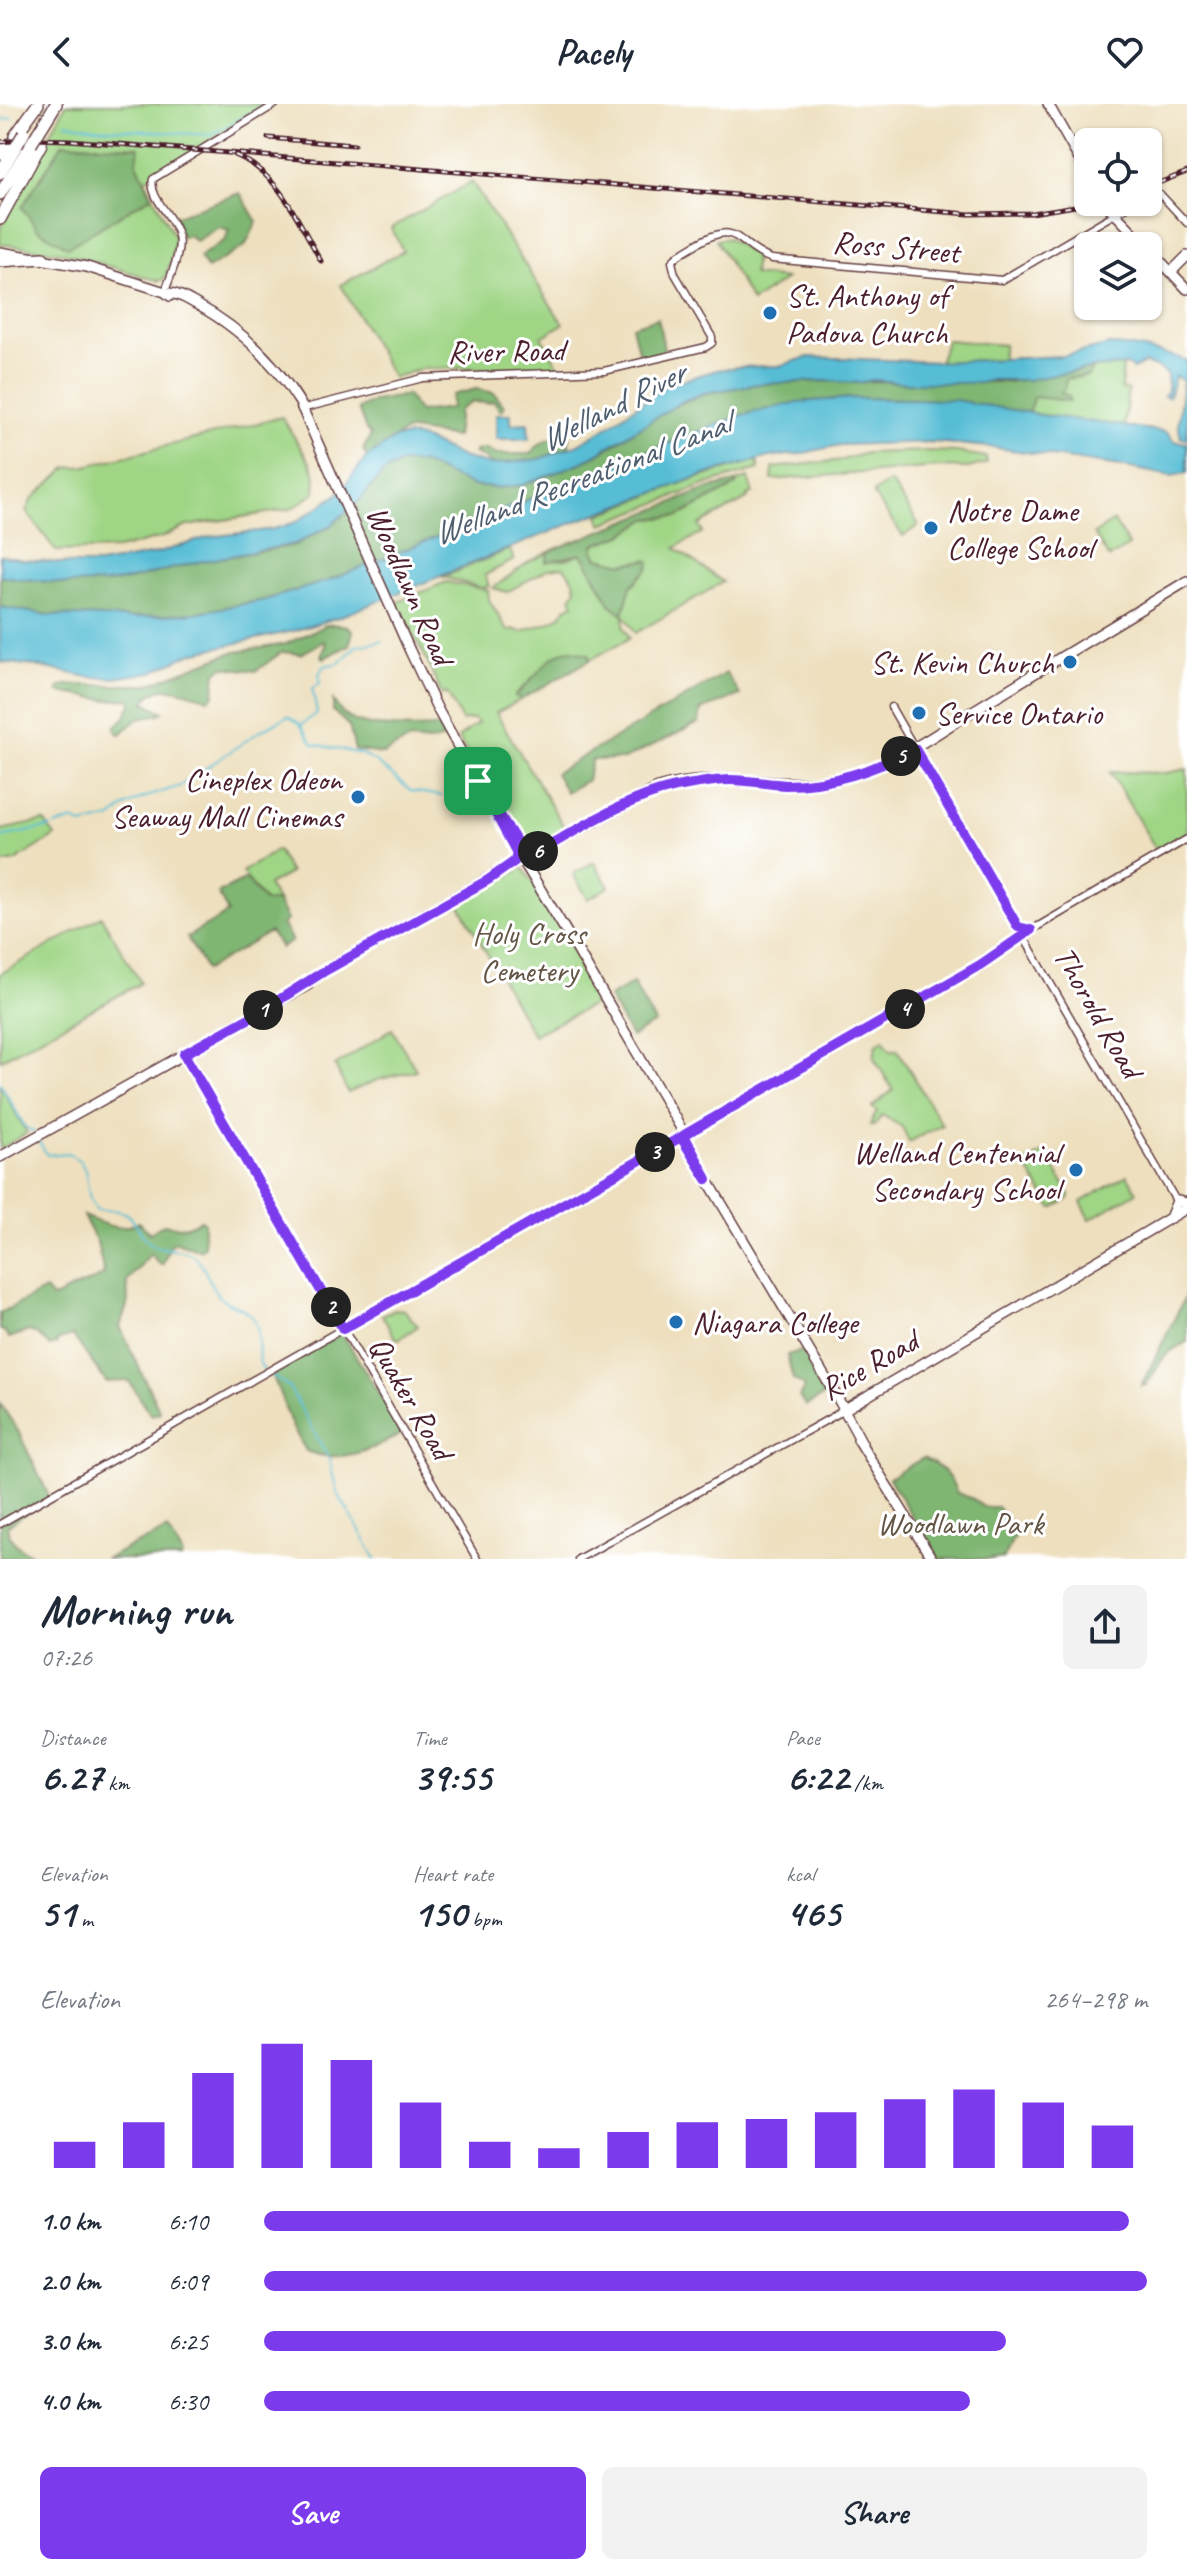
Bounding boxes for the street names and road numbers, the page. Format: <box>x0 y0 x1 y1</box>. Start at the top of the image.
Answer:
street label: Ross Street <box>831 221 964 273</box>
street label: River Road <box>447 329 570 373</box>
street label: Woodlawn Road <box>357 499 465 675</box>
street label: Thorold Road <box>1044 939 1155 1090</box>
street label: Rice Road <box>813 1318 930 1409</box>
street label: Quaker Road <box>359 1329 465 1471</box>

